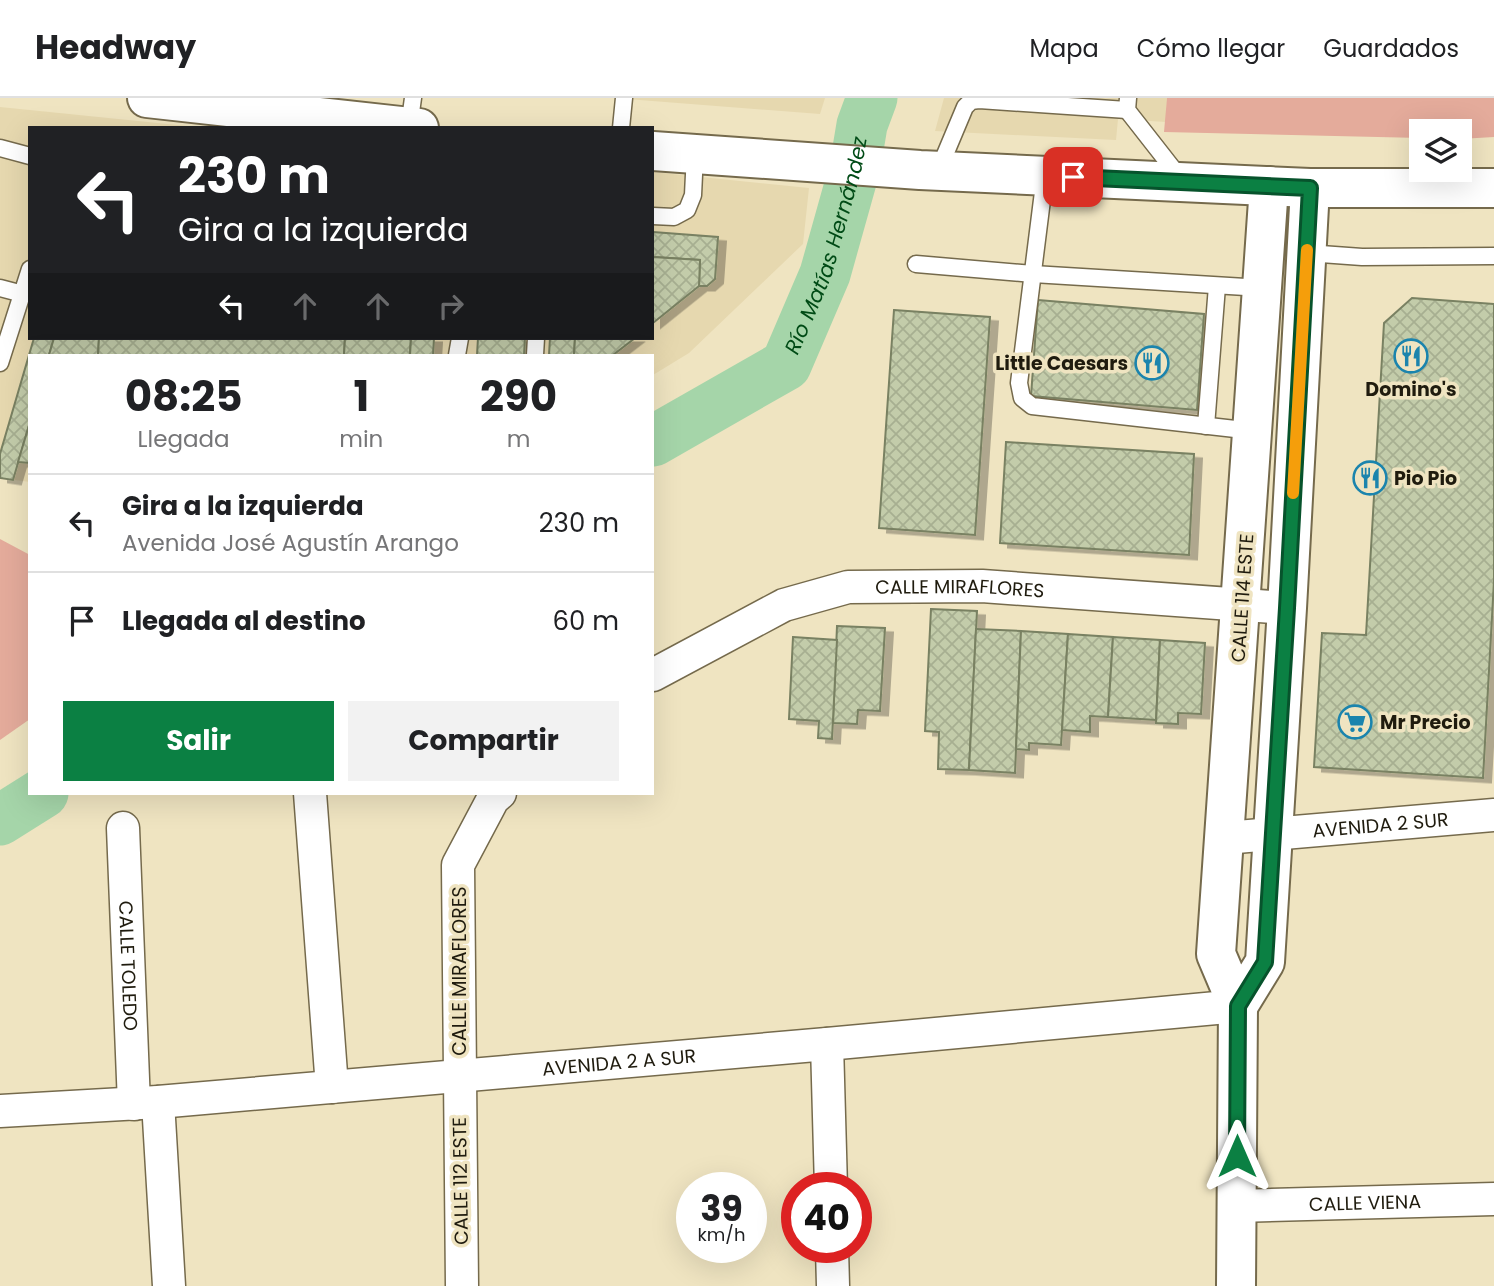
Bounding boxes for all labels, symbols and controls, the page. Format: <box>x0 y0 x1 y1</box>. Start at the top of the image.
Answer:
text: Headway <box>35 24 196 71</box>
text: Mapa <box>1029 32 1099 65</box>
text: Cómo llegar <box>1137 32 1285 65</box>
text: Guardados <box>1323 32 1459 65</box>
map controls <box>1409 119 1472 182</box>
button: layers <box>1409 119 1472 182</box>
water label: Río Matías Hernández <box>777 134 874 359</box>
text: 230 m <box>178 142 330 210</box>
pin <box>1043 147 1103 207</box>
icon: left <box>63 154 154 245</box>
icon: arrive <box>1054 158 1092 196</box>
text: Gira a la izquierda <box>178 207 469 252</box>
icon: left <box>213 287 251 325</box>
icon: ahead <box>286 287 324 325</box>
icon: ahead <box>359 287 397 325</box>
icon: right <box>432 287 470 325</box>
restaurant icon: Domino's <box>1392 337 1430 375</box>
restaurant icon: Little Caesars <box>1133 344 1171 382</box>
place label: Little Caesars <box>995 350 1128 377</box>
text: 08:25 <box>125 367 243 426</box>
text: 1 <box>353 367 369 426</box>
text: 290 <box>480 367 557 426</box>
place label: Domino's <box>1365 376 1457 403</box>
text: Llegada <box>138 423 230 455</box>
text: min <box>339 423 383 455</box>
text: m <box>507 423 531 455</box>
restaurant icon: Pio Pio <box>1351 459 1389 497</box>
place label: Pio Pio <box>1394 465 1457 492</box>
text: Gira a la izquierda <box>122 488 364 524</box>
icon: left <box>63 504 101 542</box>
text: 230 m <box>539 505 619 541</box>
text: Avenida José Agustín Arango <box>122 527 459 559</box>
street label: CALLE 114 ESTE <box>1225 533 1260 663</box>
street label: CALLE MIRAFLORES <box>875 573 1045 604</box>
icon: arrive <box>63 602 101 640</box>
text: Llegada al destino <box>122 603 366 639</box>
text: 60 m <box>552 603 619 639</box>
button: Salir <box>63 701 334 781</box>
button: Compartir <box>348 701 619 781</box>
supermarket icon: Mr Precio <box>1336 703 1374 741</box>
place label: Mr Precio <box>1380 709 1471 736</box>
street label: AVENIDA 2 SUR <box>1311 806 1450 844</box>
street label: CALLE MIRAFLORES <box>446 886 473 1056</box>
street label: CALLE TOLEDO <box>112 900 144 1032</box>
street label: AVENIDA 2 A SUR <box>541 1042 697 1083</box>
street label: CALLE 112 ESTE <box>446 1117 475 1245</box>
position arrow <box>1200 1119 1274 1193</box>
speed limit sign: 40 <box>781 1172 872 1263</box>
text: 39 <box>700 1184 743 1233</box>
street label: CALLE VIENA <box>1309 1188 1422 1218</box>
text: km/h <box>698 1222 745 1247</box>

